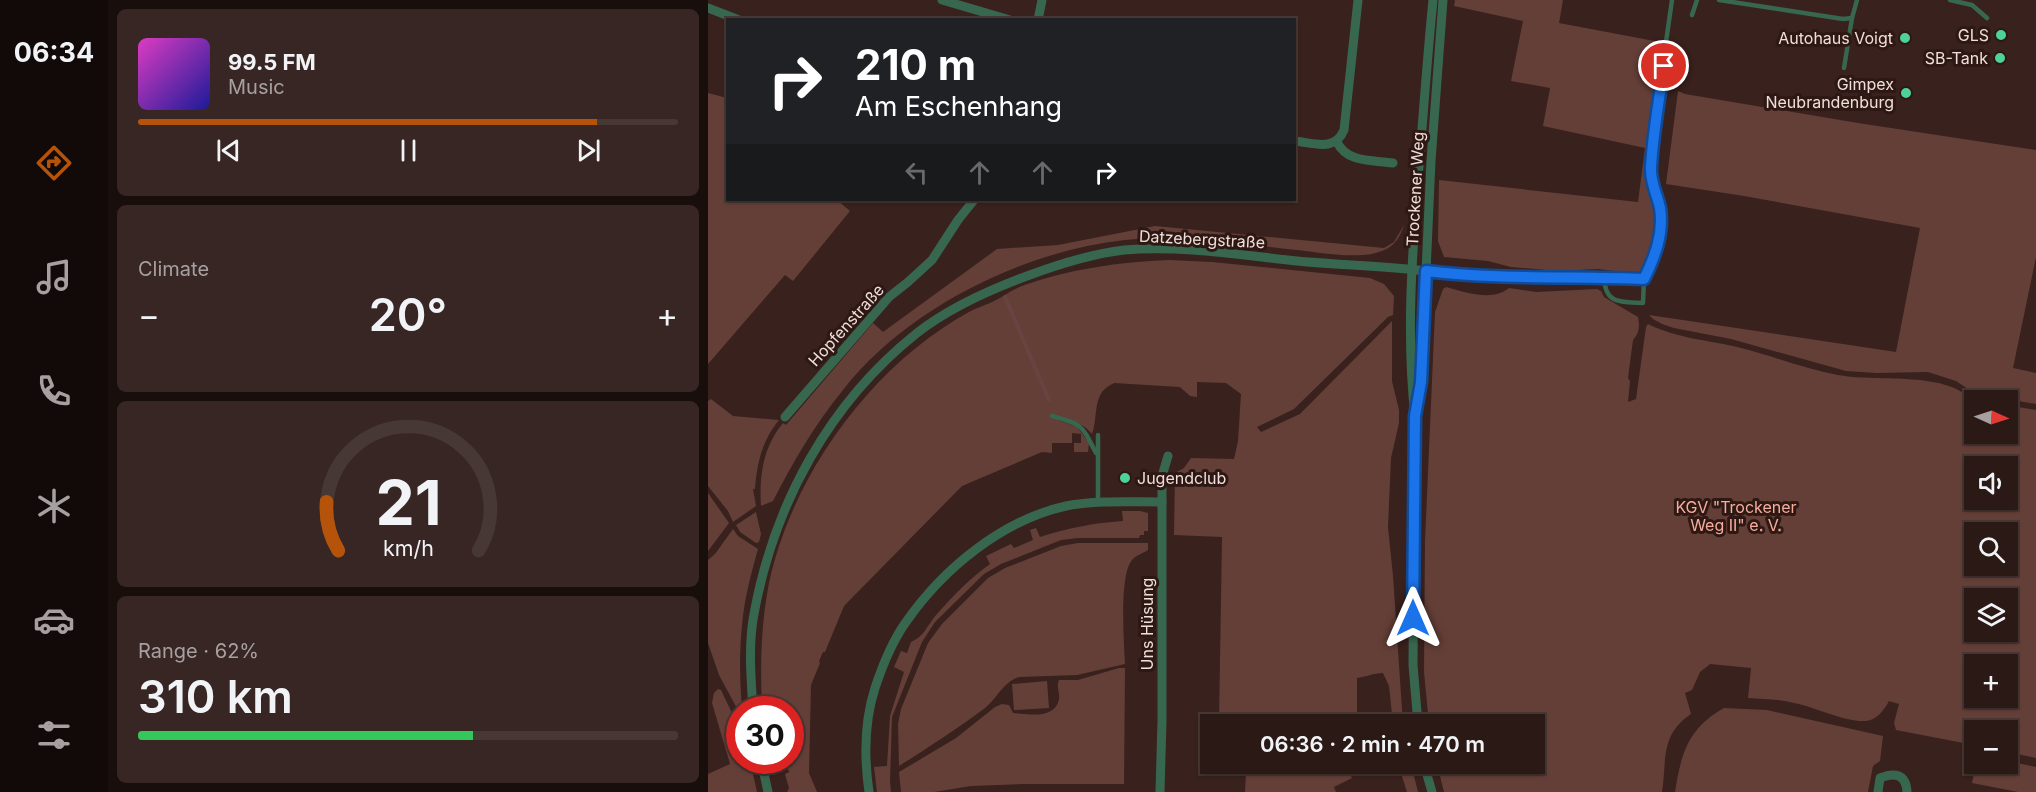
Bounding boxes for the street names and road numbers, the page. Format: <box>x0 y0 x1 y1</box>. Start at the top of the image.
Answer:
street label: Trockener Weg <box>1402 131 1428 247</box>
street label: Datzebergstraße <box>1138 226 1266 252</box>
street label: Hopfenstraße <box>804 280 888 370</box>
street label: Uns Hüsung <box>1137 578 1157 670</box>

